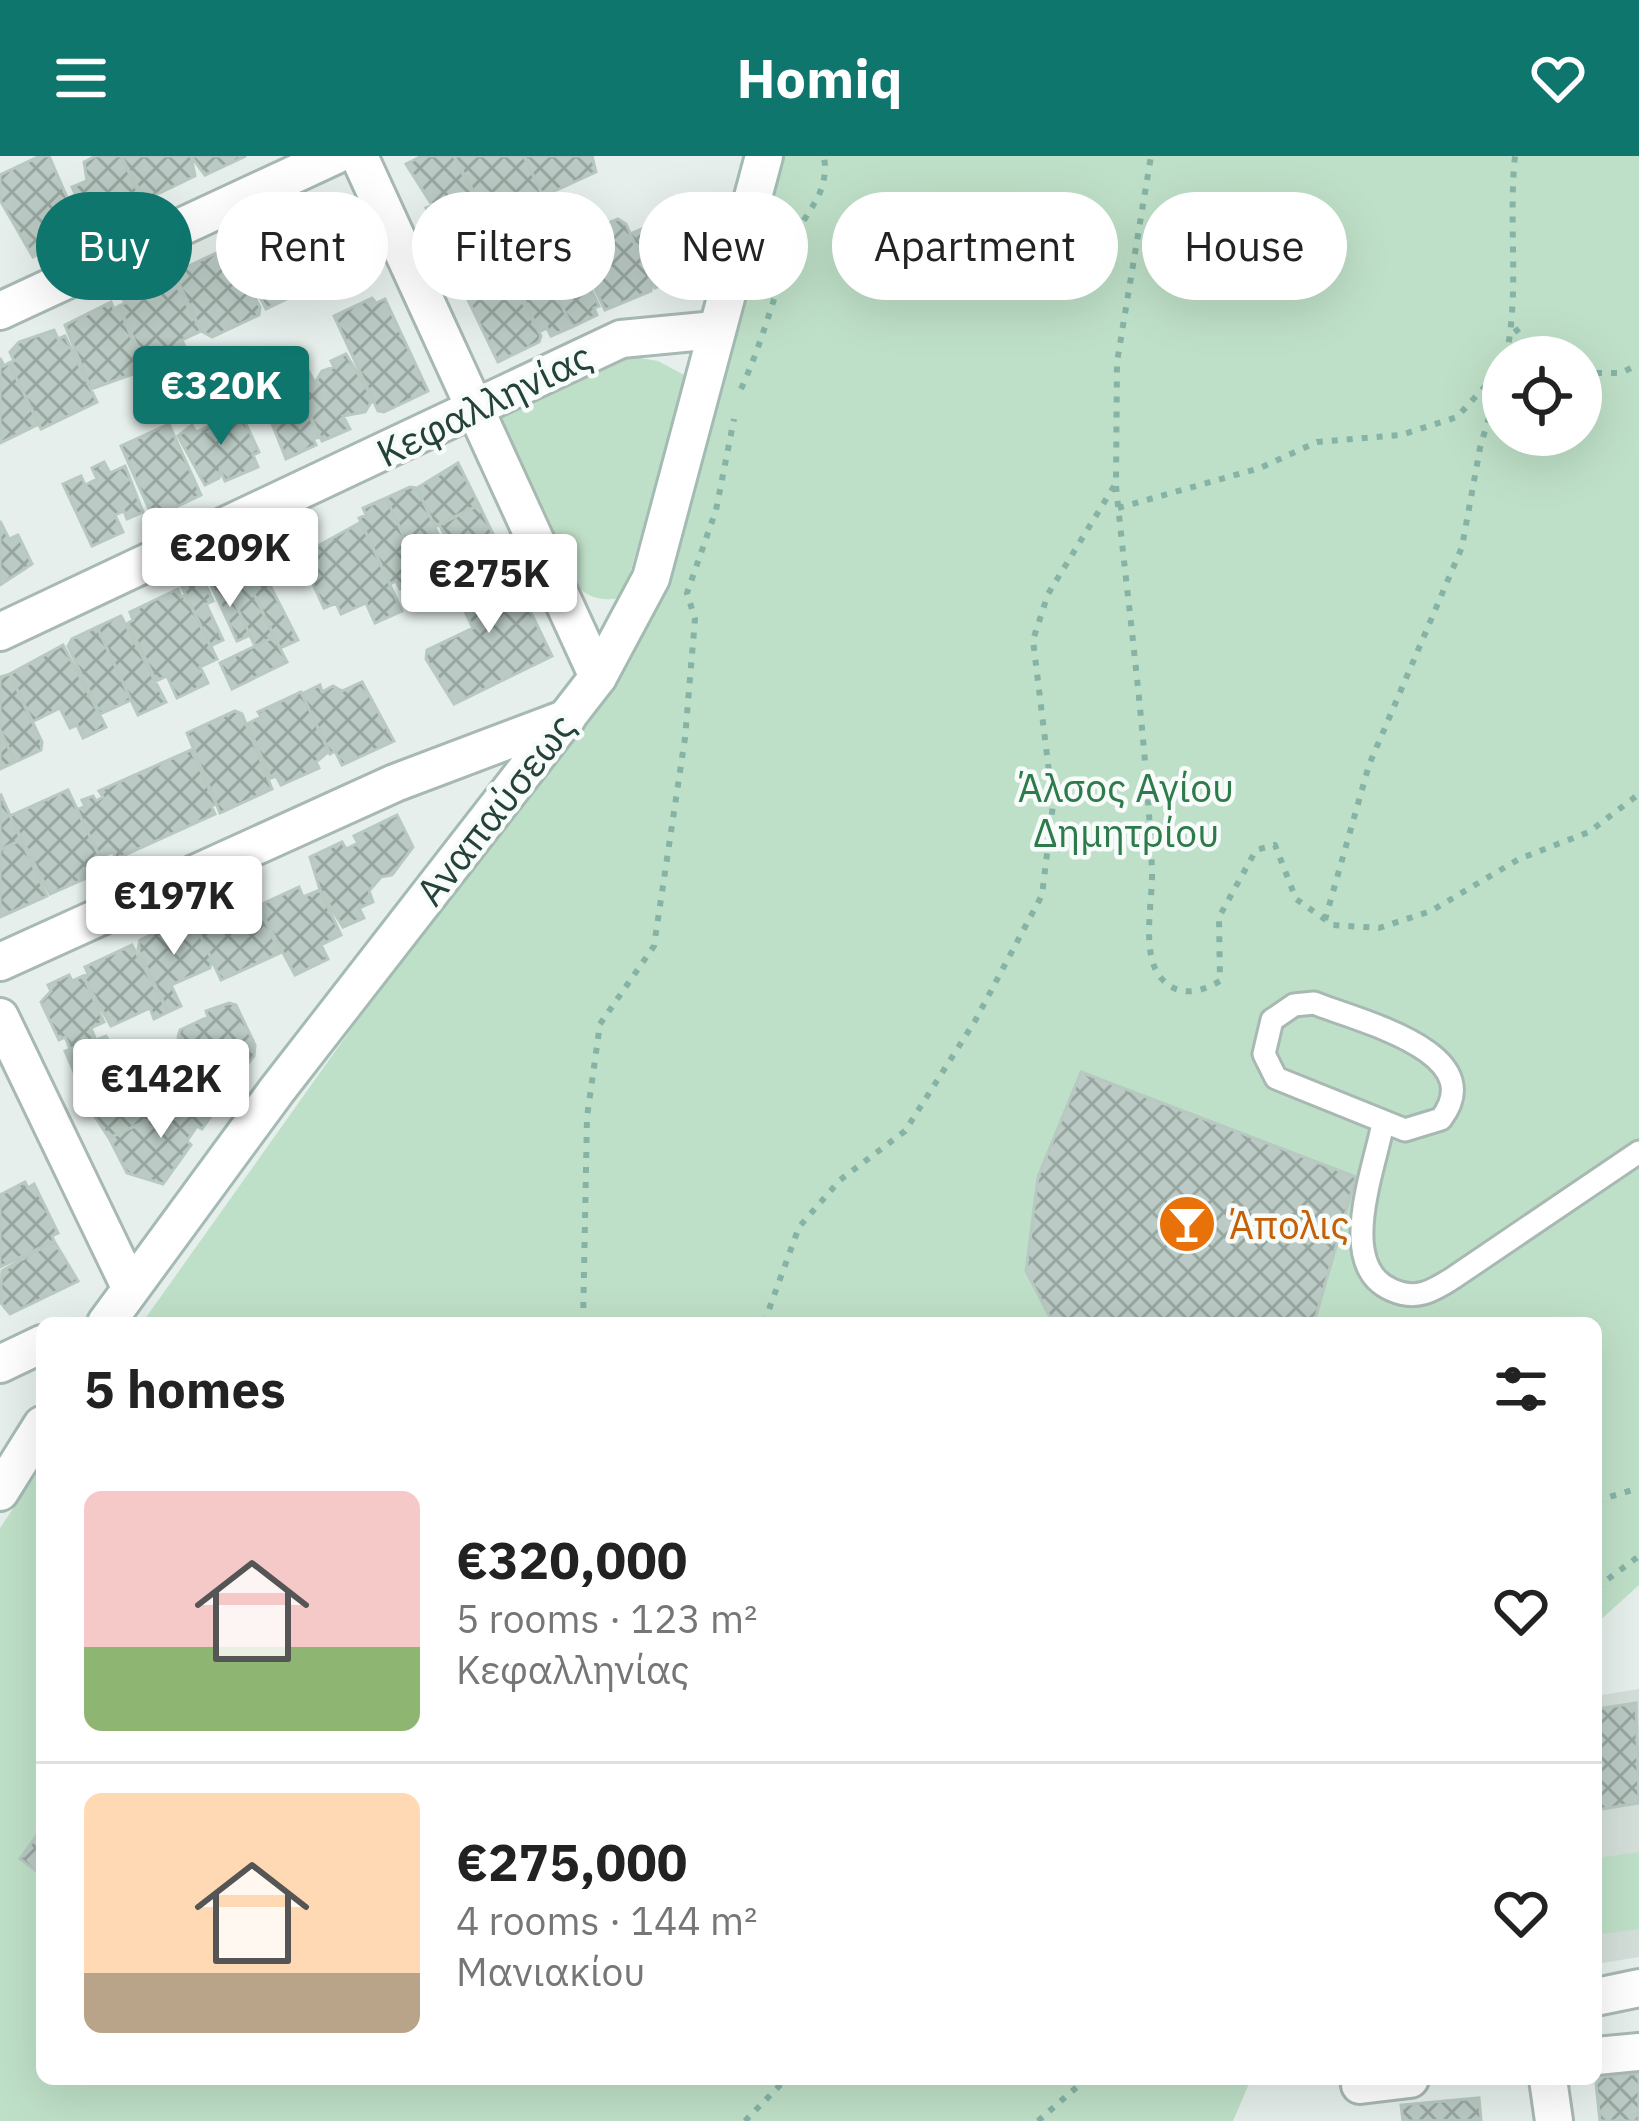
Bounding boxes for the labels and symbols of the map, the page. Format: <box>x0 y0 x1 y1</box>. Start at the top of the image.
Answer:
street label: Κεφαλληνίας <box>368 330 600 478</box>
pin: €320K <box>137 346 305 448</box>
pin: €209K <box>146 508 314 610</box>
pin: €275K <box>405 534 573 636</box>
street label: Αναπαύσεως <box>404 703 586 915</box>
park label: Άλσος Αγίου Δημητρίου <box>1018 762 1234 858</box>
pin: €197K <box>90 856 258 958</box>
pin: €142K <box>77 1039 245 1141</box>
bar icon: Άπολις <box>1156 1193 1218 1255</box>
place label: Άπολις <box>1229 1199 1349 1250</box>

